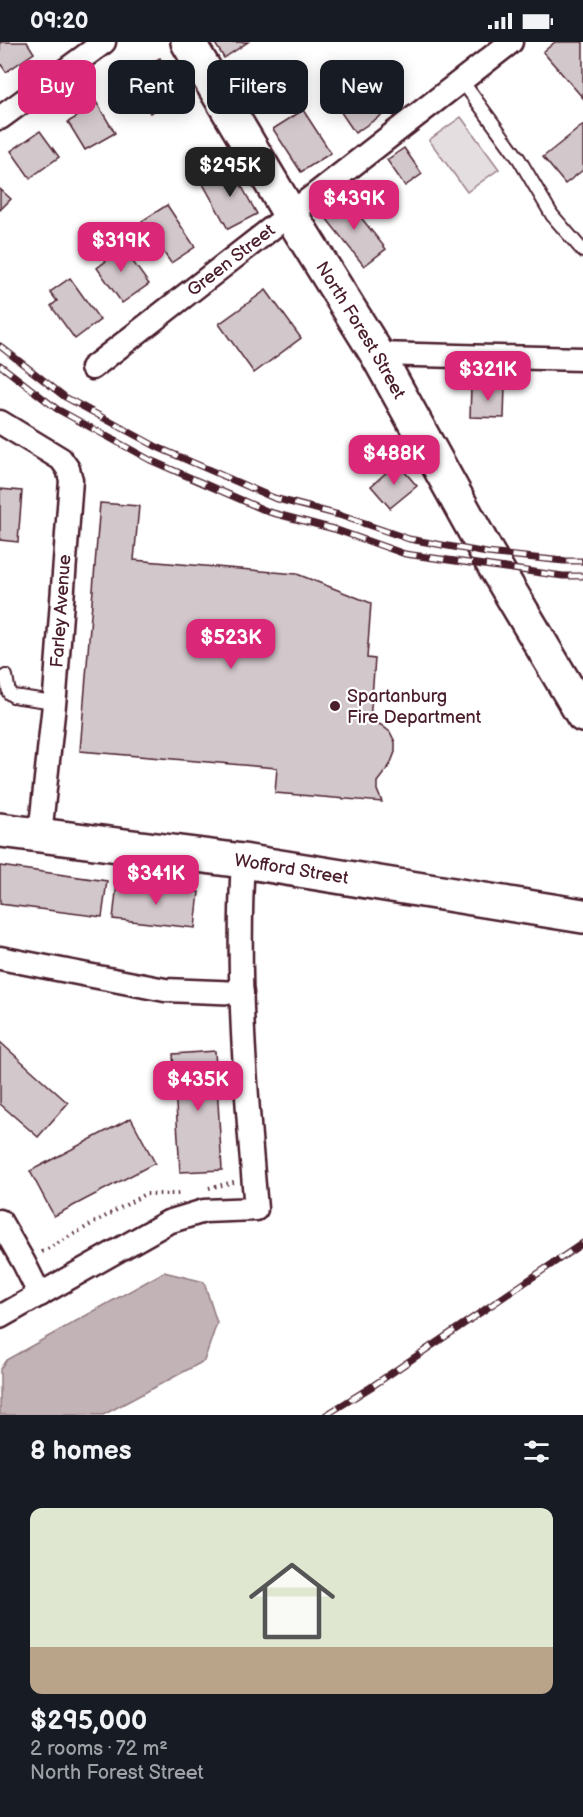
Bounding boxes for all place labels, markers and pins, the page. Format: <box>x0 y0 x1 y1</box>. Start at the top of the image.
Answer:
pin: $295K <box>188 147 272 198</box>
pin: $439K <box>312 180 396 231</box>
pin: $319K <box>79 222 163 273</box>
pin: $321K <box>446 351 530 402</box>
pin: $488K <box>352 435 436 486</box>
pin: $523K <box>189 619 273 670</box>
place label: Spartanburg Fire Department <box>347 686 482 728</box>
marker: Spartanburg Fire Department <box>328 699 342 713</box>
pin: $341K <box>114 855 198 906</box>
pin: $435K <box>156 1061 240 1112</box>

